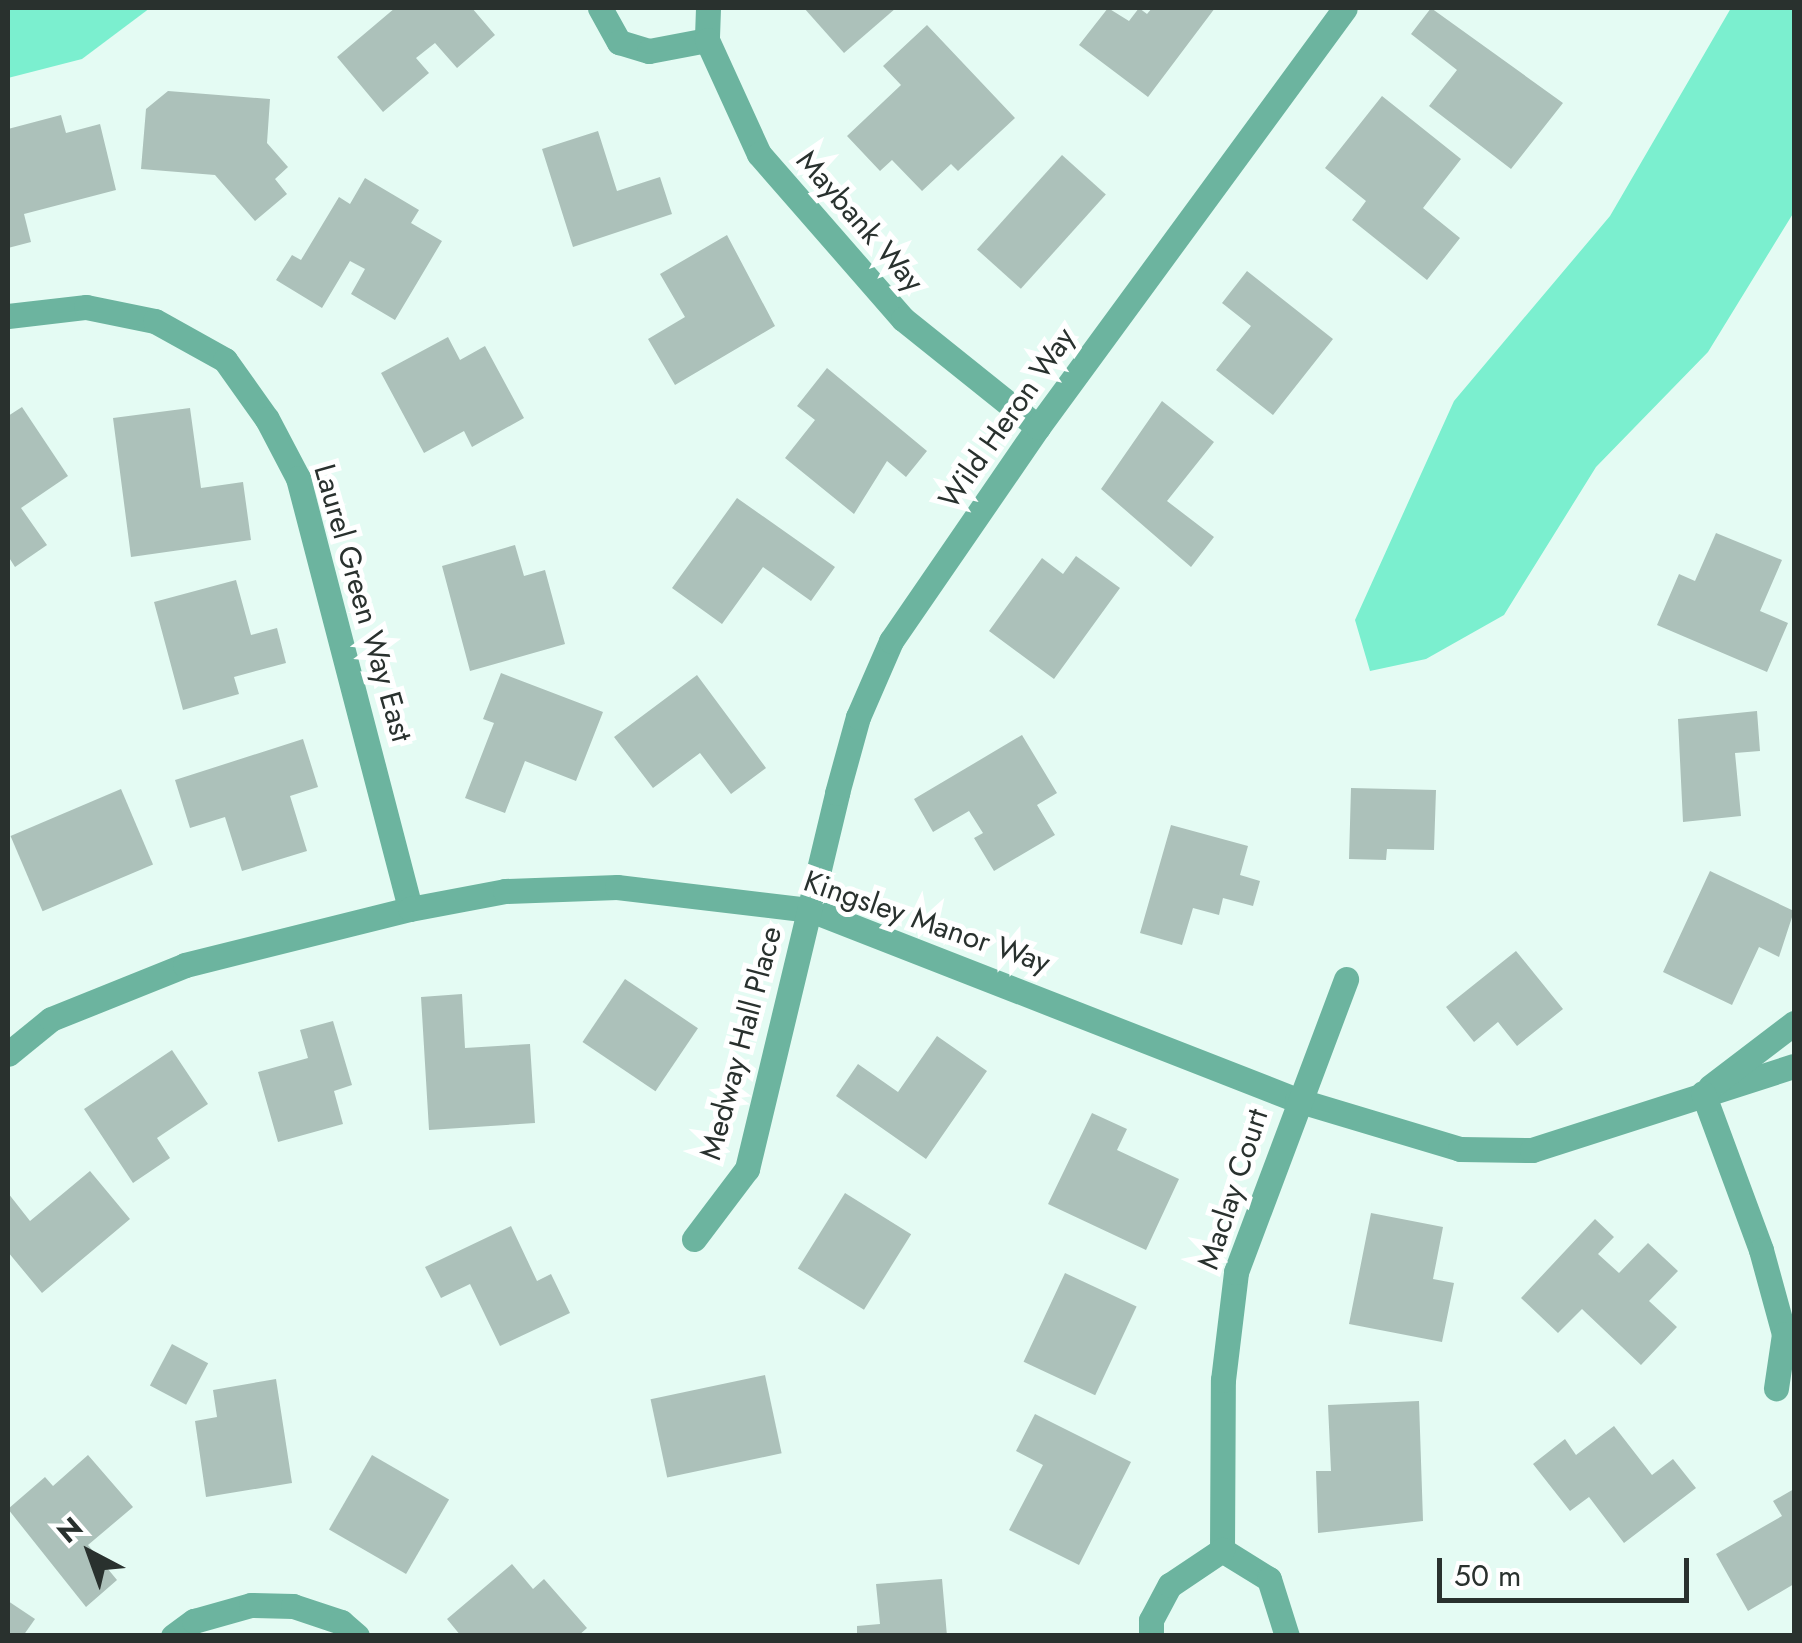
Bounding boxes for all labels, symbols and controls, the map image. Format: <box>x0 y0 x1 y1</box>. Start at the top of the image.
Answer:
street label: Maybank Way <box>789 143 931 299</box>
street label: Wild Heron Way <box>931 321 1083 515</box>
street label: Laurel Green Way East <box>306 460 420 746</box>
street label: Kingsley Manor Way <box>799 863 1055 981</box>
street label: Medway Hall Place <box>693 922 789 1164</box>
street label: Maclay Court <box>1190 1104 1276 1274</box>
north arrow <box>40 1503 140 1603</box>
text: N <box>48 1507 92 1553</box>
scale bar <box>1442 1538 1694 1600</box>
text: 50 m <box>1454 1554 1521 1597</box>

